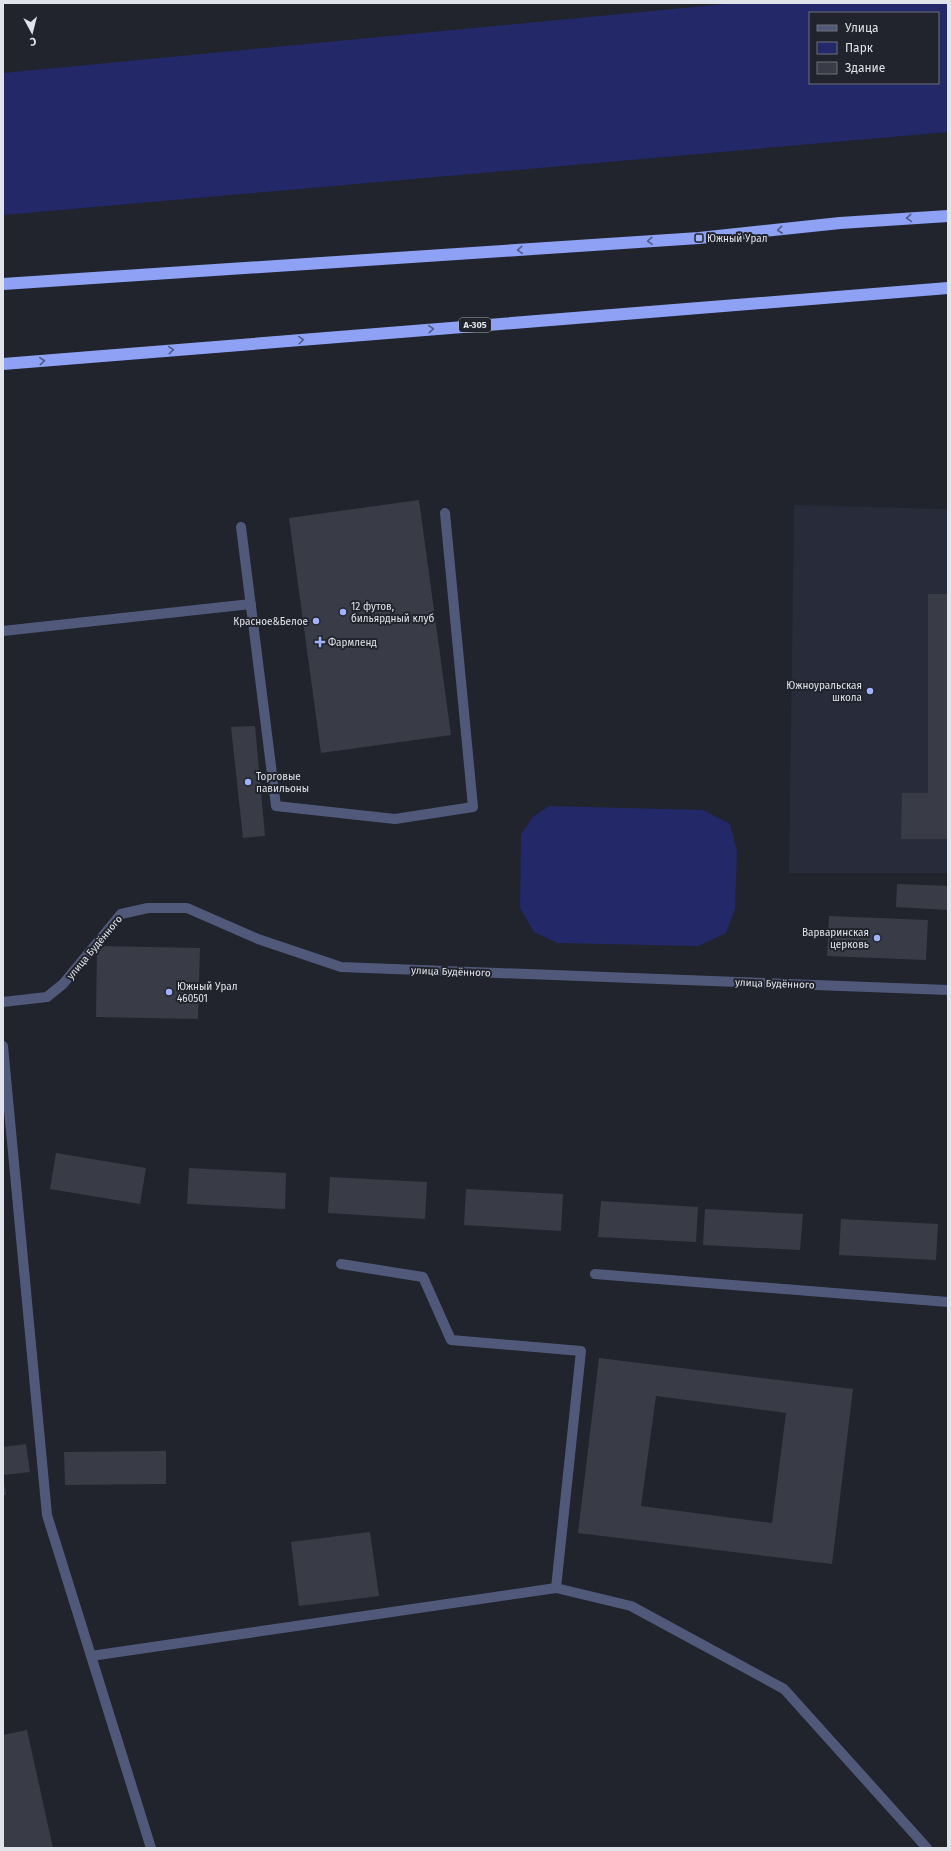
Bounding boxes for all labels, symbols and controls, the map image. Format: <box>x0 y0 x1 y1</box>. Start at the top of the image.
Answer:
north arrow <box>12 12 52 52</box>
legend <box>809 12 939 84</box>
text: Улица <box>845 21 879 35</box>
text: С <box>29 35 37 48</box>
text: Парк <box>845 41 874 55</box>
text: Здание <box>845 61 885 75</box>
one-way arrow <box>906 214 912 223</box>
one-way arrow <box>777 225 783 234</box>
marker: Южный Урал <box>694 233 704 243</box>
place label: Южный Урал <box>707 233 767 245</box>
one-way arrow <box>647 237 653 246</box>
one-way arrow <box>517 245 523 254</box>
road number: А-305 <box>459 318 491 332</box>
one-way arrow <box>428 325 434 334</box>
one-way arrow <box>298 335 304 344</box>
one-way arrow <box>168 346 174 355</box>
one-way arrow <box>39 356 45 365</box>
place label: 12 футов, бильярдный клуб <box>351 601 434 625</box>
marker: 12 футов, бильярдный клуб <box>338 607 348 617</box>
place label: Красное&Белое <box>233 616 308 628</box>
marker: Красное&Белое <box>311 616 321 626</box>
marker: Фармленд <box>315 637 325 647</box>
place label: Фармленд <box>328 637 377 649</box>
place label: Южноуральская школа <box>786 680 862 704</box>
marker: Южноуральская школа <box>865 686 875 696</box>
place label: Торговые павильоны <box>256 771 309 795</box>
marker: Торговые павильоны <box>243 777 253 787</box>
street label: улица Будённого <box>64 913 125 982</box>
place label: Варваринская церковь <box>802 927 869 951</box>
marker: Варваринская церковь <box>872 933 882 943</box>
street label: улица Будённого <box>411 964 491 979</box>
street label: улица Будённого <box>735 976 815 991</box>
place label: Южный Урал 460501 <box>177 981 237 1005</box>
marker: Южный Урал 460501 <box>164 987 174 997</box>

